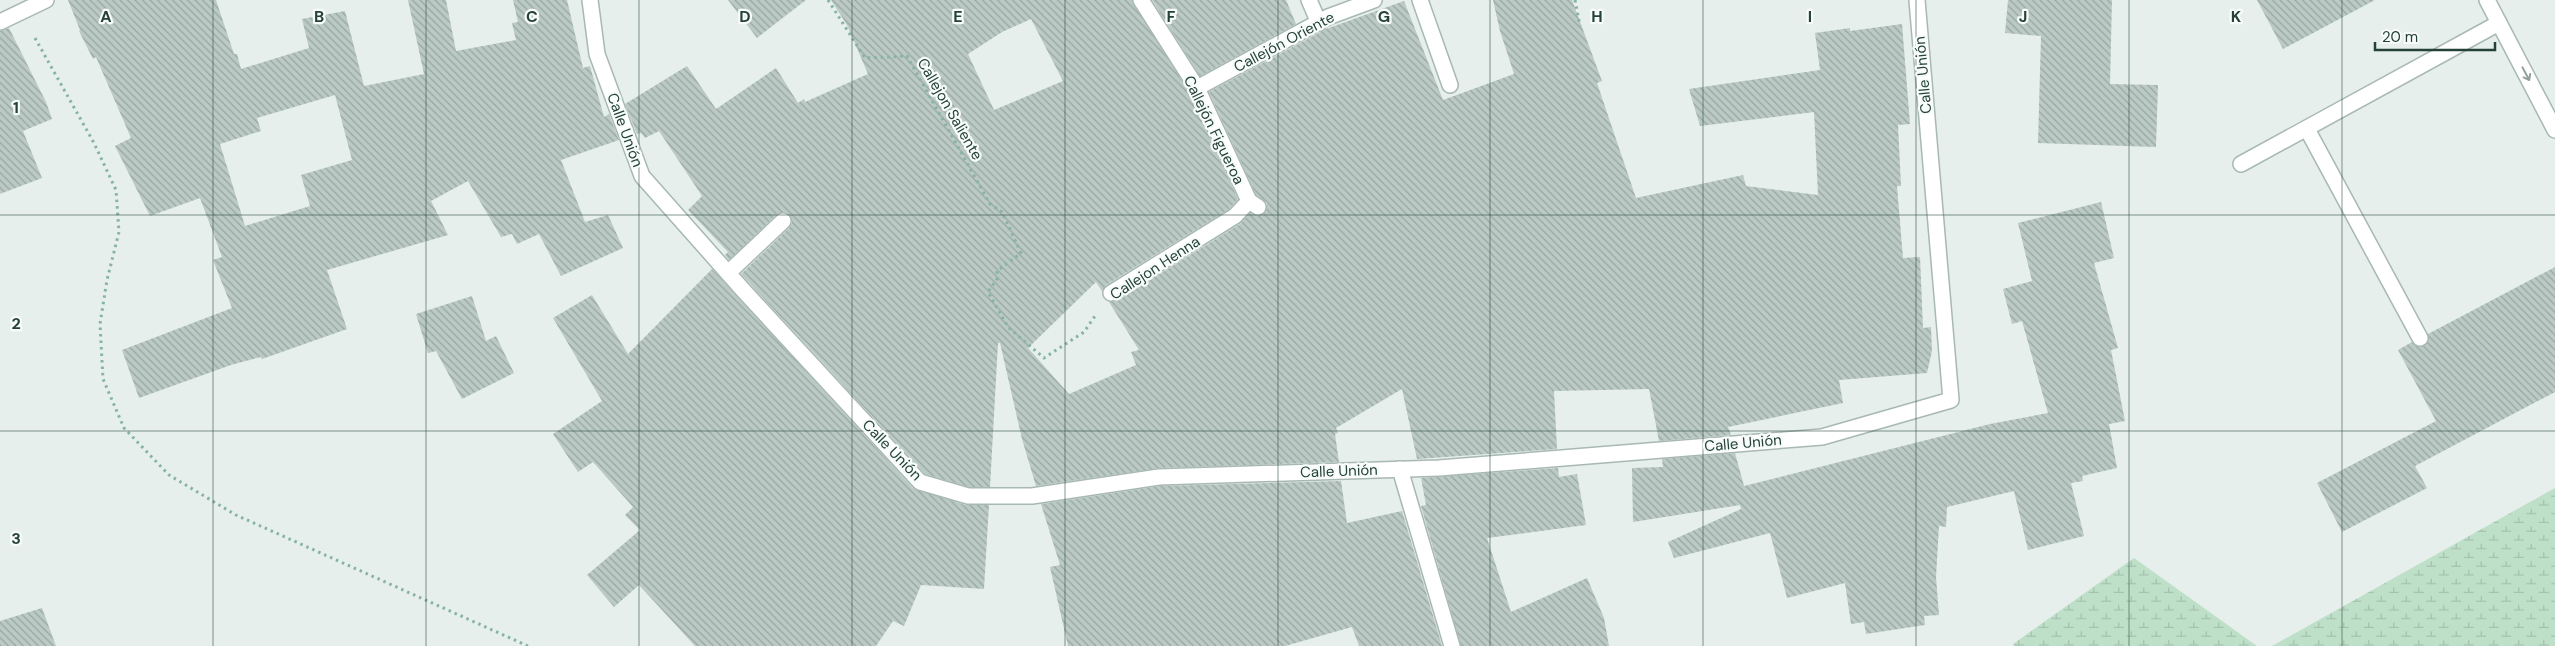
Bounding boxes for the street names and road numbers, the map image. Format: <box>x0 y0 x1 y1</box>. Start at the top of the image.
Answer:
street label: Callejón Oriente <box>1230 7 1338 77</box>
street label: Calle Unión <box>1910 35 1936 115</box>
street label: Callejon Saliente <box>913 54 987 164</box>
street label: Callejón Figueroa <box>1179 72 1249 188</box>
street label: Calle Unión <box>602 90 648 170</box>
street label: Callejon Henna <box>1106 231 1204 305</box>
street label: Calle Unión <box>858 415 926 485</box>
street label: Calle Unión <box>1703 430 1783 456</box>
street label: Calle Unión <box>1300 460 1378 482</box>

